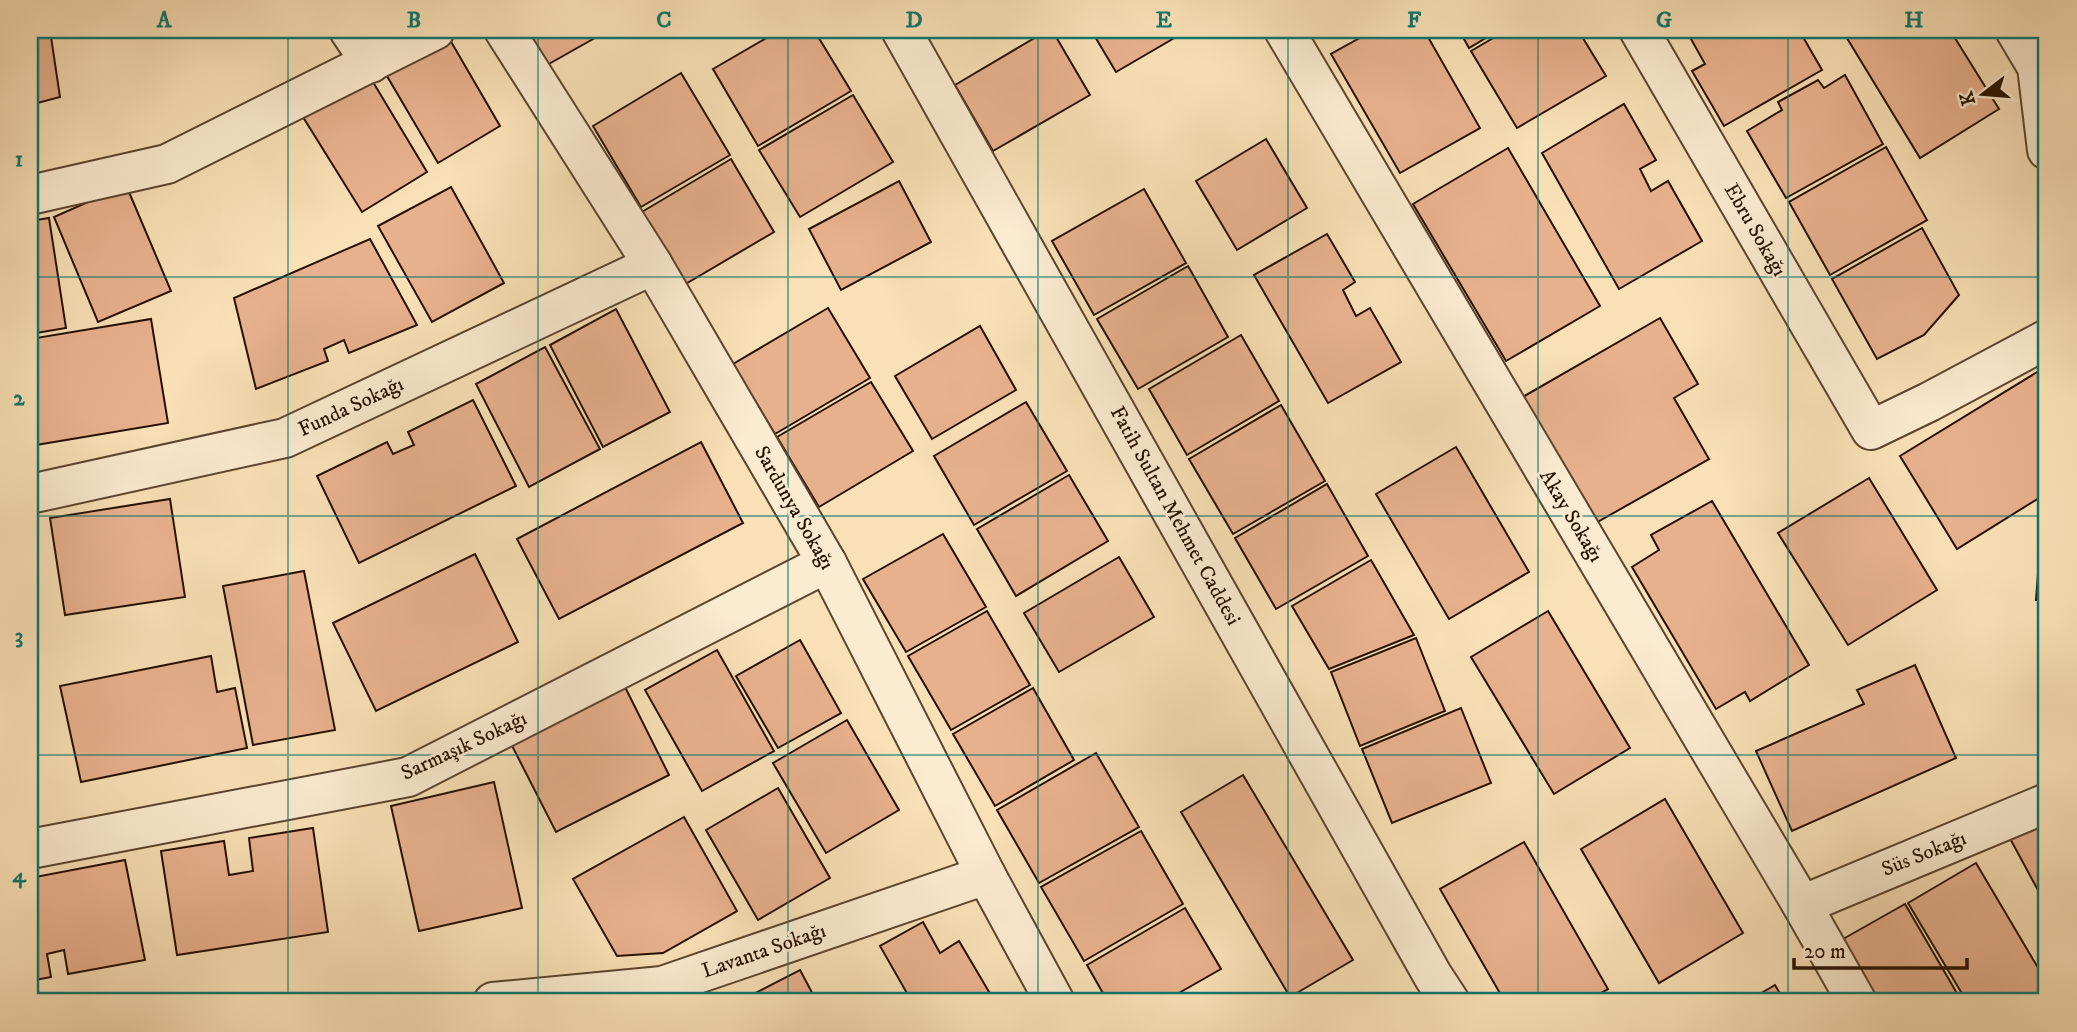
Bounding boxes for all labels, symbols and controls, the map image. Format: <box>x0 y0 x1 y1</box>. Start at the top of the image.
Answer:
text: A <box>156 6 173 35</box>
text: B <box>407 6 421 35</box>
text: C <box>656 6 672 35</box>
text: D <box>905 6 923 35</box>
text: E <box>1156 6 1172 35</box>
text: F <box>1407 6 1422 35</box>
text: G <box>1656 6 1672 35</box>
text: H <box>1904 6 1924 35</box>
north arrow <box>1948 60 2018 130</box>
text: K <box>1955 88 1981 108</box>
text: 1 <box>15 145 23 174</box>
street label: Ebru Sokağı <box>1718 179 1792 281</box>
street label: Funda Sokağı <box>294 371 408 443</box>
text: 2 <box>13 384 25 413</box>
street label: Fatih Sultan Mehmet Caddesi <box>1104 402 1246 630</box>
street label: Sardunya Sokağı <box>748 441 840 575</box>
street label: Akay Sokağı <box>1533 465 1609 567</box>
text: 3 <box>15 622 23 651</box>
street label: Sarmaşık Sokağı <box>397 705 531 787</box>
street label: Süs Sokağı <box>1878 825 1970 883</box>
text: 4 <box>12 861 27 890</box>
street label: Lavanta Sokağı <box>699 918 829 984</box>
scale bar <box>1794 927 1967 971</box>
text: 20 m <box>1804 939 1846 965</box>

